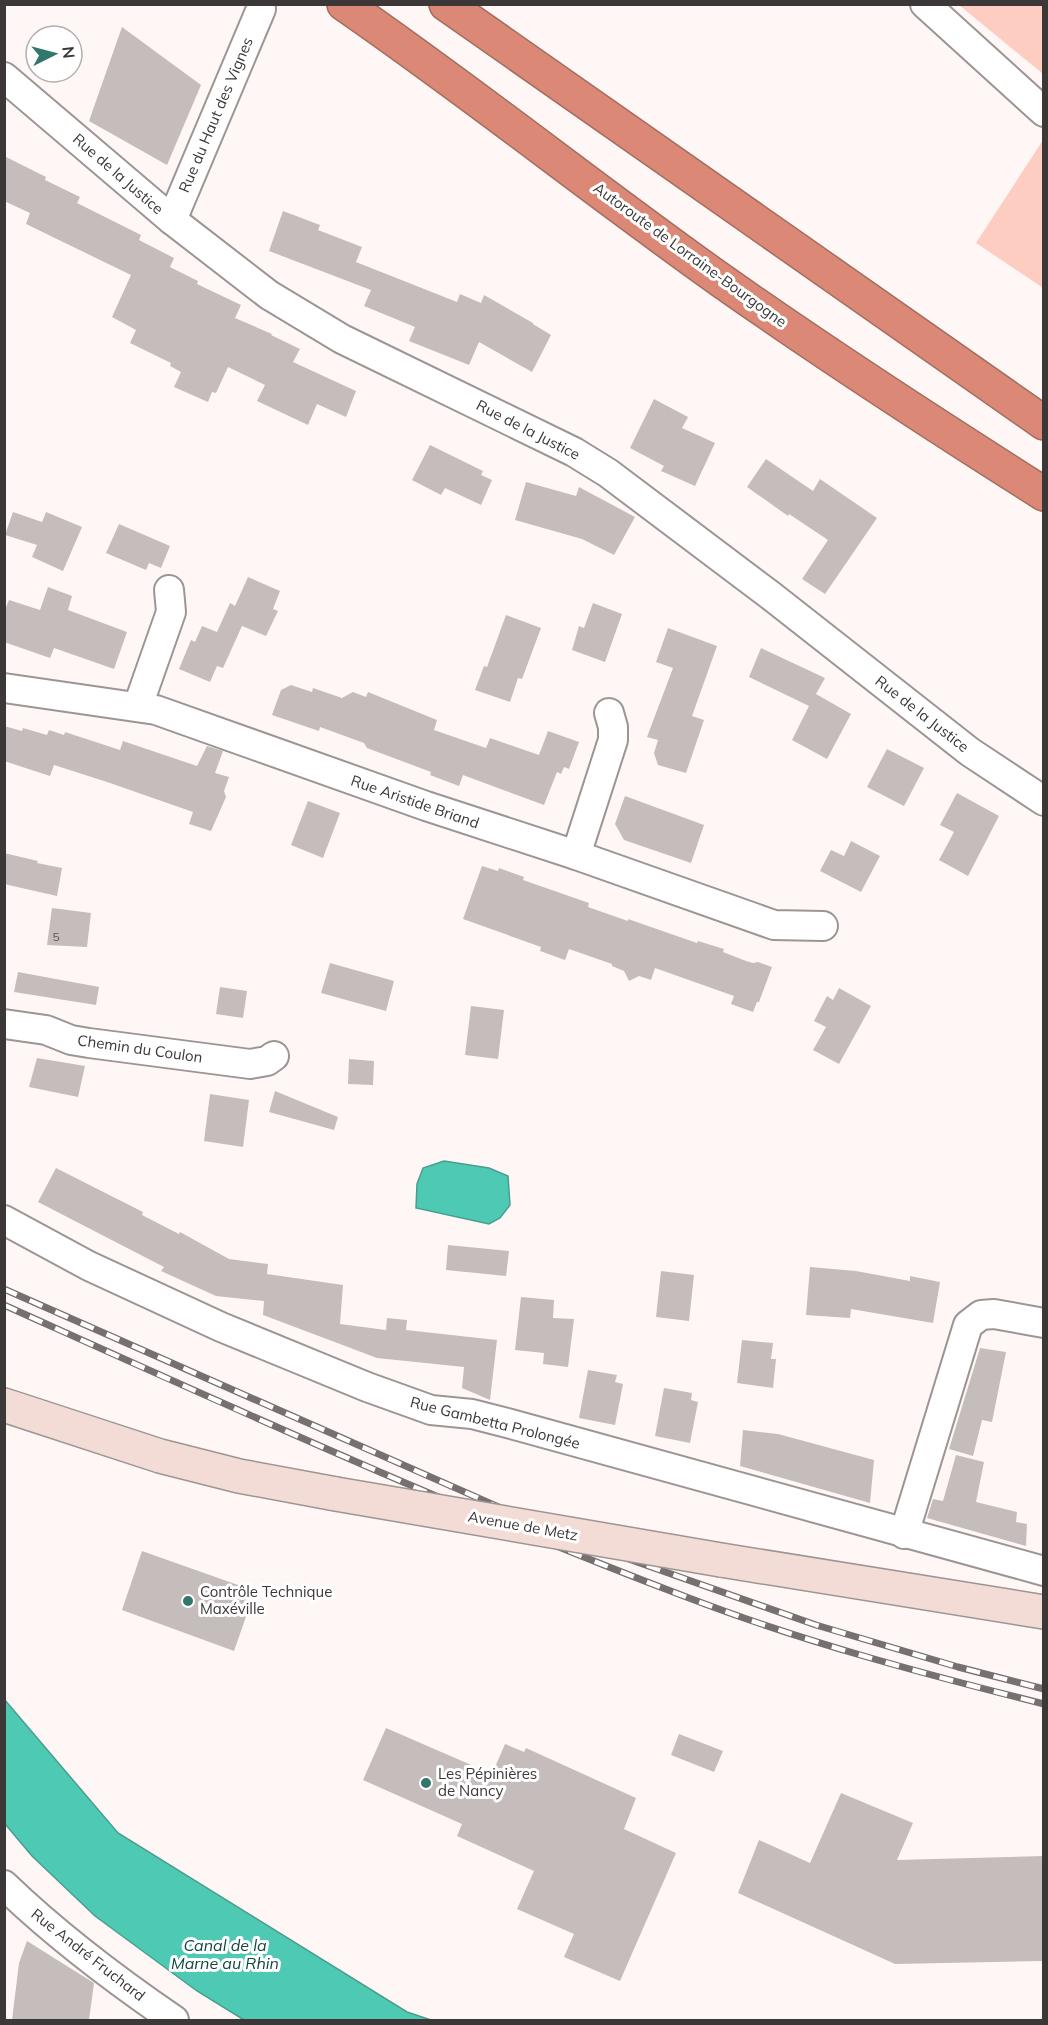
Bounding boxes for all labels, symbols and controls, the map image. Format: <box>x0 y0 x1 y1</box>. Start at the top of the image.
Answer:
north arrow <box>24 24 84 84</box>
street label: Rue du Haut des Vignes <box>174 34 257 195</box>
text: N <box>58 45 79 59</box>
street label: Rue de la Justice <box>69 129 168 218</box>
street label: Autoroute de Lorraine-Bourgogne <box>590 178 791 331</box>
street label: Rue de la Justice <box>473 395 583 464</box>
street label: Rue de la Justice <box>872 671 973 756</box>
street label: Rue Aristide Briand <box>349 771 482 832</box>
house number: 5 <box>52 929 60 944</box>
street label: Chemin du Coulon <box>76 1030 204 1067</box>
street label: Rue Gambetta Prolongée <box>408 1392 582 1453</box>
street label: Avenue de Metz <box>467 1506 580 1545</box>
place label: Contrôle Technique Maxéville <box>200 1582 332 1618</box>
marker: Contrôle Technique Maxéville <box>181 1594 195 1608</box>
place label: Les Pépinières de Nancy <box>438 1764 537 1800</box>
marker: Les Pépinières de Nancy <box>419 1776 433 1790</box>
street label: Rue André Fruchard <box>28 1904 149 2005</box>
water label: Canal de la Marne au Rhin <box>171 1935 279 1973</box>

